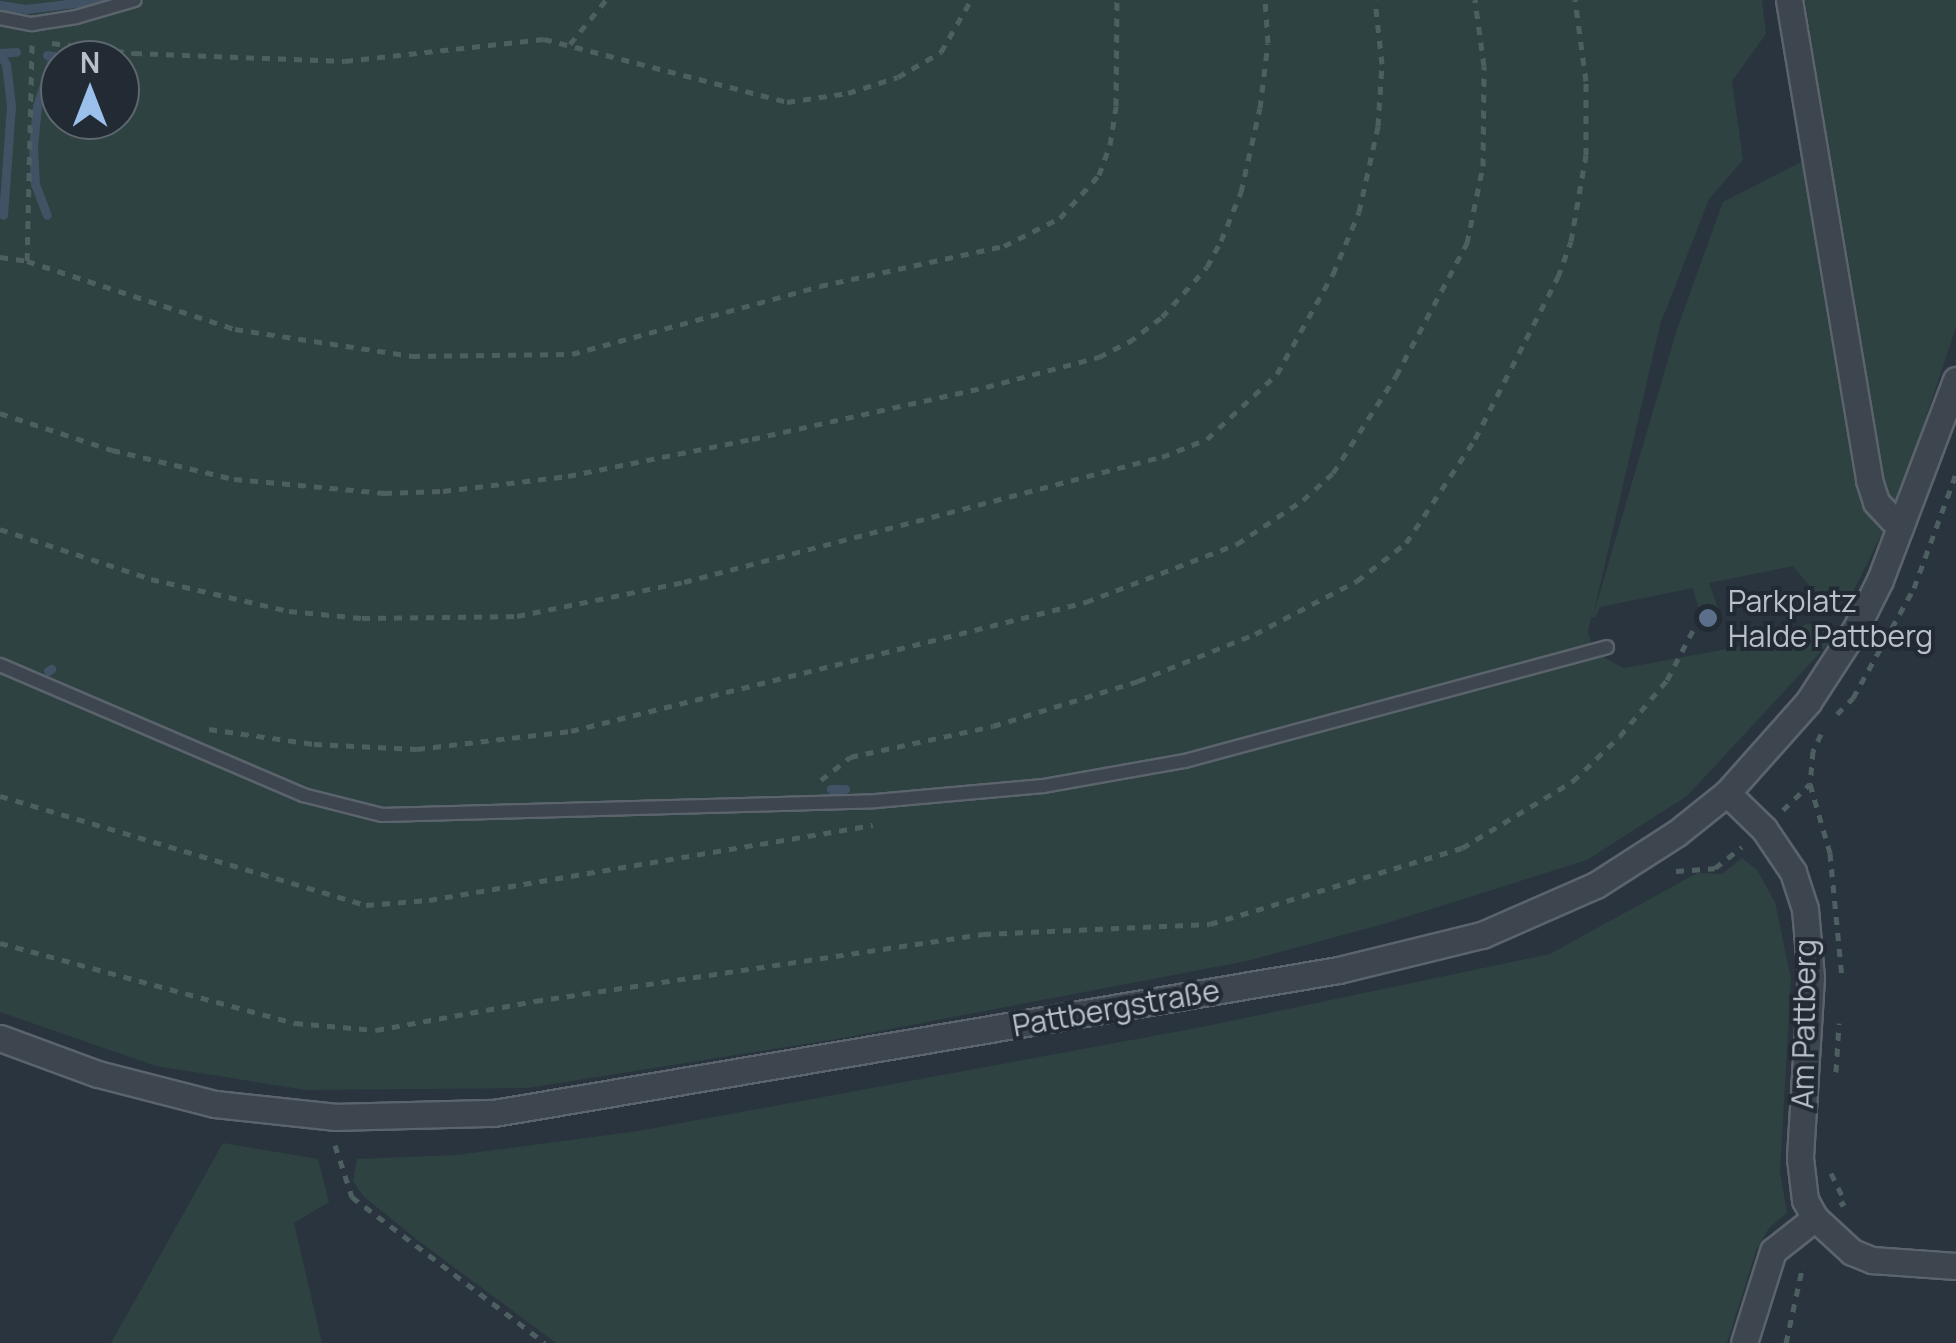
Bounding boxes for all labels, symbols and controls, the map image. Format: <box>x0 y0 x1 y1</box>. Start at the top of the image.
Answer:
north arrow <box>40 40 140 140</box>
text: N <box>80 43 100 81</box>
place label: Parkplatz Halde Pattberg <box>1728 583 1933 654</box>
marker: Parkplatz Halde Pattberg <box>1697 607 1719 629</box>
street label: Am Pattberg <box>1785 939 1823 1109</box>
street label: Pattbergstraße <box>1010 972 1222 1044</box>

